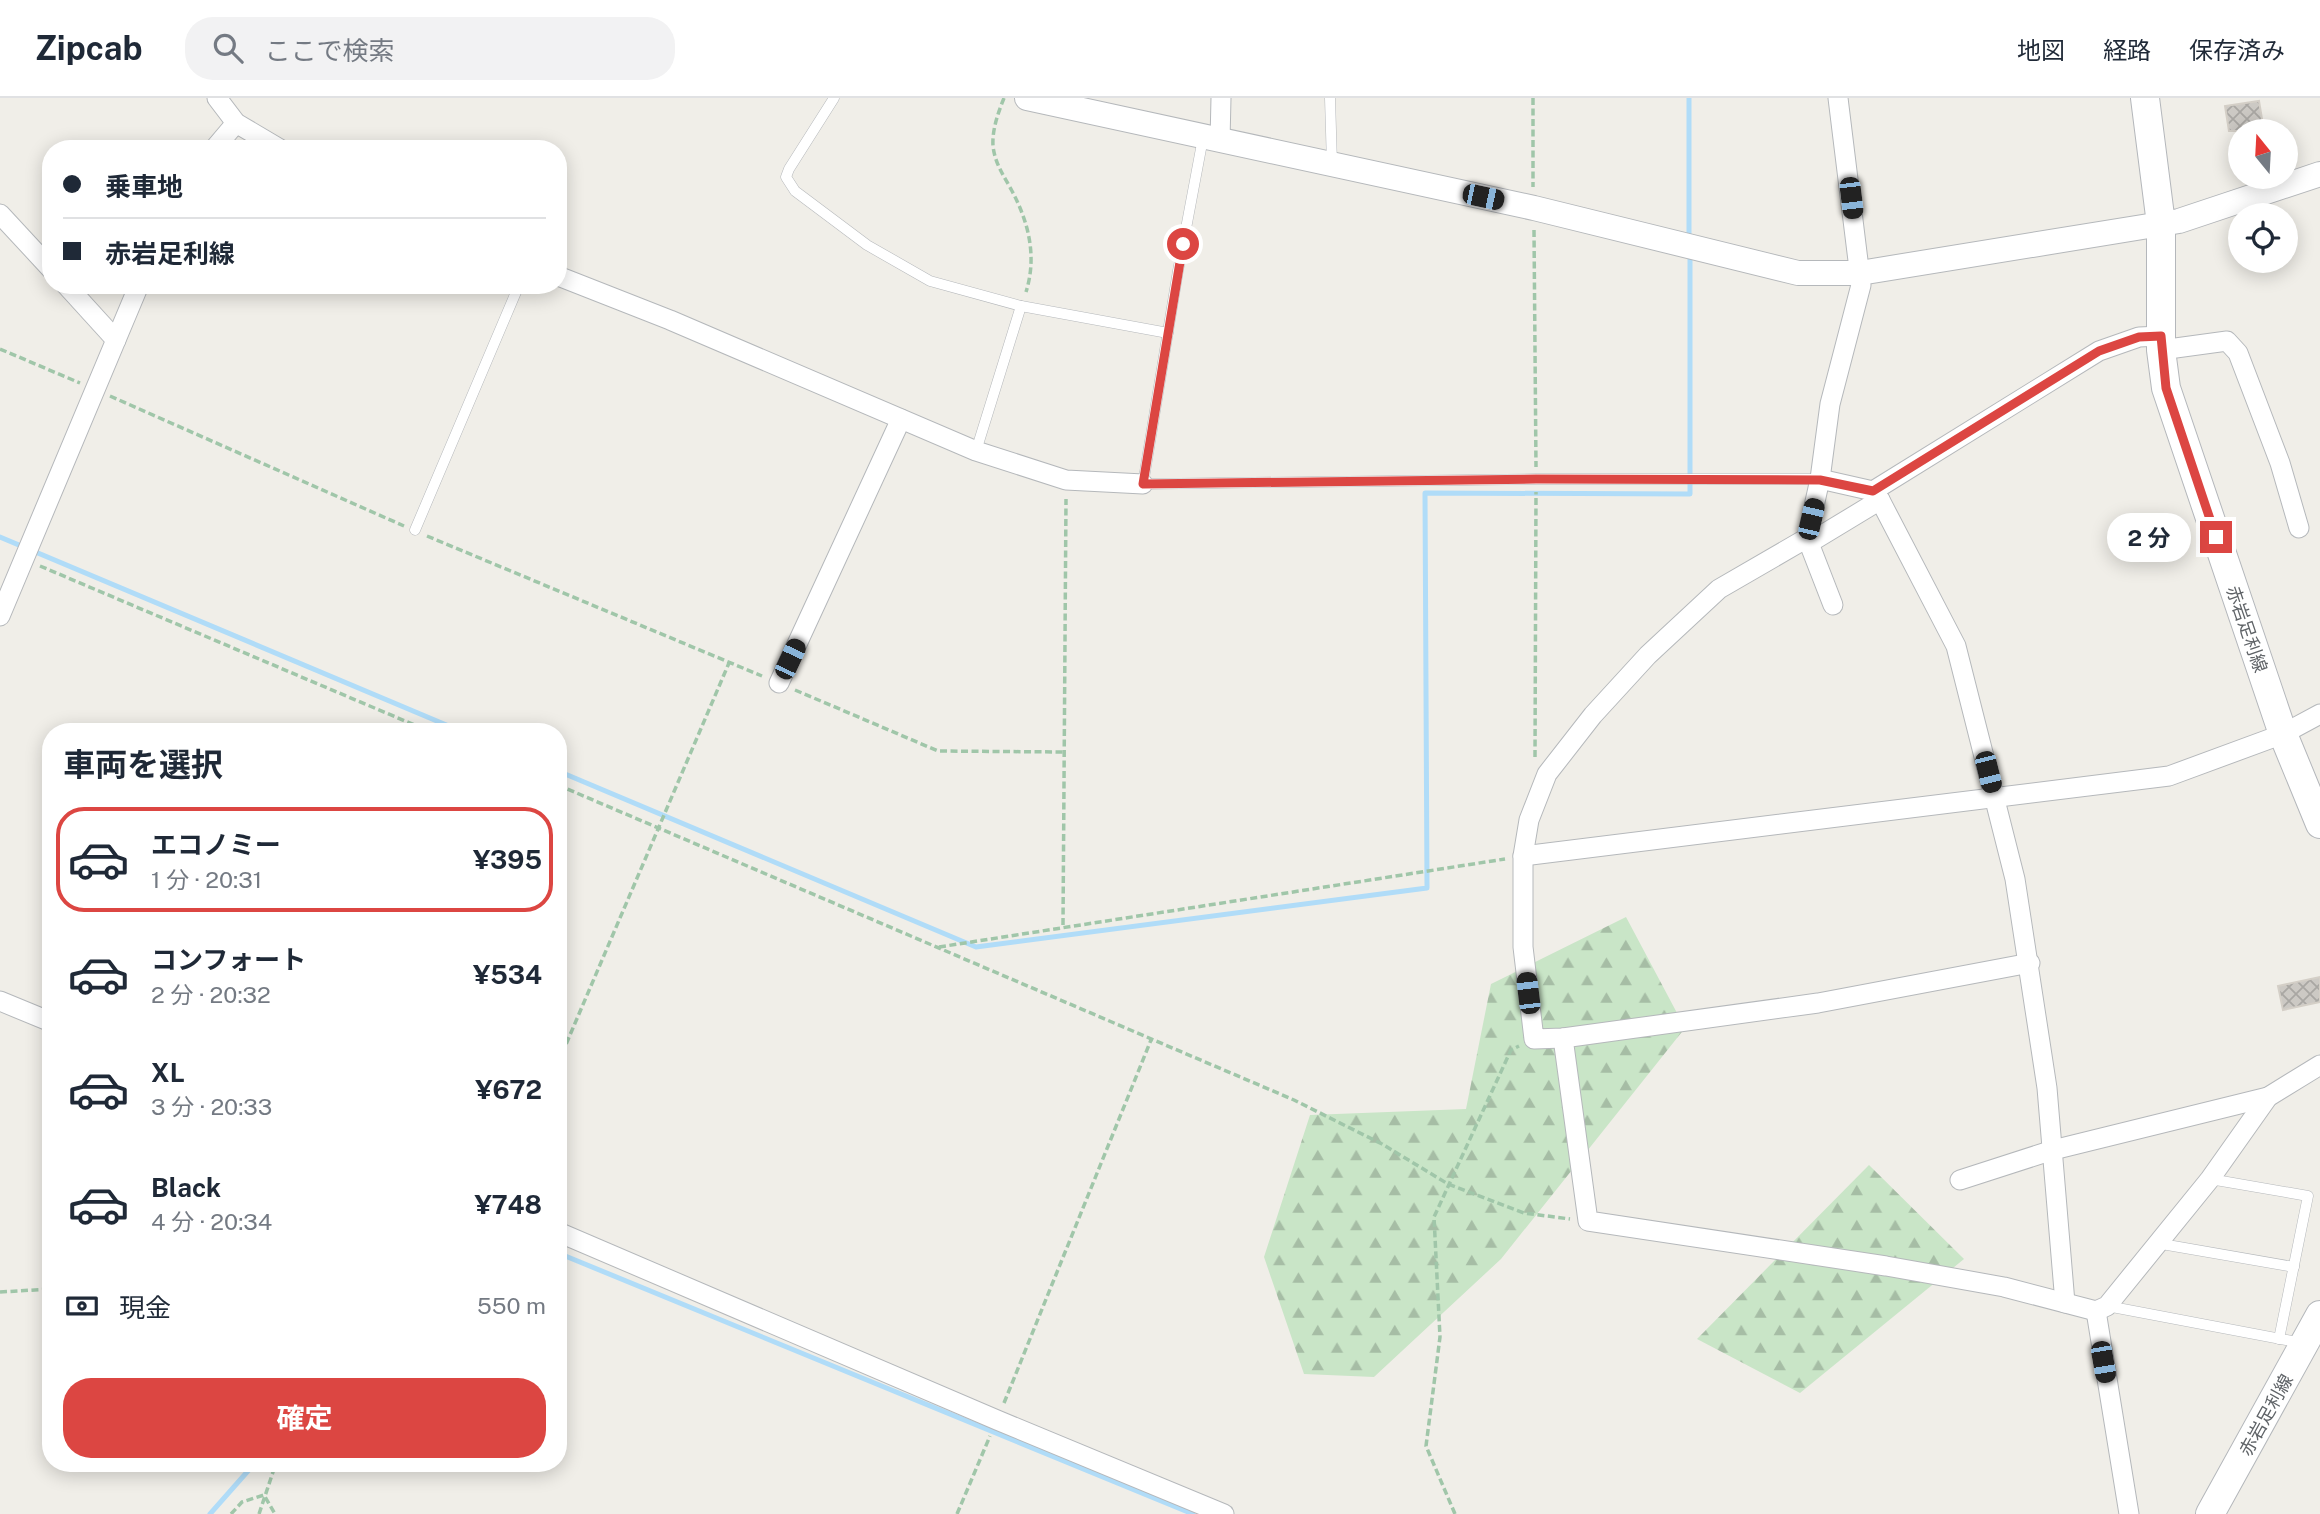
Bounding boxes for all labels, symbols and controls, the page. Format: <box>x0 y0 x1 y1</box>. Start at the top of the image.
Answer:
search box <box>185 17 675 80</box>
text: Zipcab <box>35 29 143 67</box>
icon: search <box>209 29 247 67</box>
text: ここで検索 <box>265 35 395 66</box>
text: 地図 <box>2017 36 2065 64</box>
text: 経路 <box>2103 36 2151 64</box>
text: 保存済み <box>2189 36 2285 64</box>
north arrow <box>2228 119 2298 189</box>
map controls <box>2228 119 2298 273</box>
text: 乗車地 <box>105 171 183 202</box>
car <box>1839 176 1864 220</box>
car <box>1461 182 1506 212</box>
button: locate <box>2228 203 2298 273</box>
route start <box>1167 228 1199 260</box>
text: 赤岩足利線 <box>105 238 235 269</box>
car <box>1797 496 1826 542</box>
callout: 2 分 <box>2108 512 2192 562</box>
route end <box>2200 521 2232 553</box>
text: 2 分 <box>2128 524 2170 551</box>
street label: 赤岩足利線 <box>2222 583 2272 675</box>
car <box>772 636 809 682</box>
text: 車両を選択 <box>63 746 223 783</box>
car <box>1973 749 2004 795</box>
icon: car <box>67 828 130 891</box>
text: エコノミー <box>151 829 281 860</box>
text: ¥395 <box>473 844 542 875</box>
text: 1 分 · 20:31 <box>151 866 262 893</box>
icon: car <box>67 943 130 1006</box>
text: コンフォート <box>151 944 306 975</box>
text: ¥534 <box>473 959 542 990</box>
car <box>1516 971 1541 1015</box>
text: 2 分 · 20:32 <box>151 981 271 1008</box>
text: XL <box>151 1057 185 1088</box>
icon: car <box>67 1058 130 1121</box>
text: ¥672 <box>475 1074 542 1105</box>
text: 3 分 · 20:33 <box>151 1093 272 1120</box>
text: Black <box>151 1172 221 1203</box>
icon: car <box>67 1173 130 1236</box>
text: ¥748 <box>474 1189 542 1220</box>
text: 4 分 · 20:34 <box>151 1208 272 1235</box>
icon: cash <box>63 1287 101 1325</box>
text: 現金 <box>119 1292 171 1323</box>
text: 550 m <box>477 1292 546 1319</box>
car <box>2090 1339 2117 1385</box>
street label: 赤岩足利線 <box>2235 1371 2297 1459</box>
button: 確定 <box>63 1378 546 1458</box>

